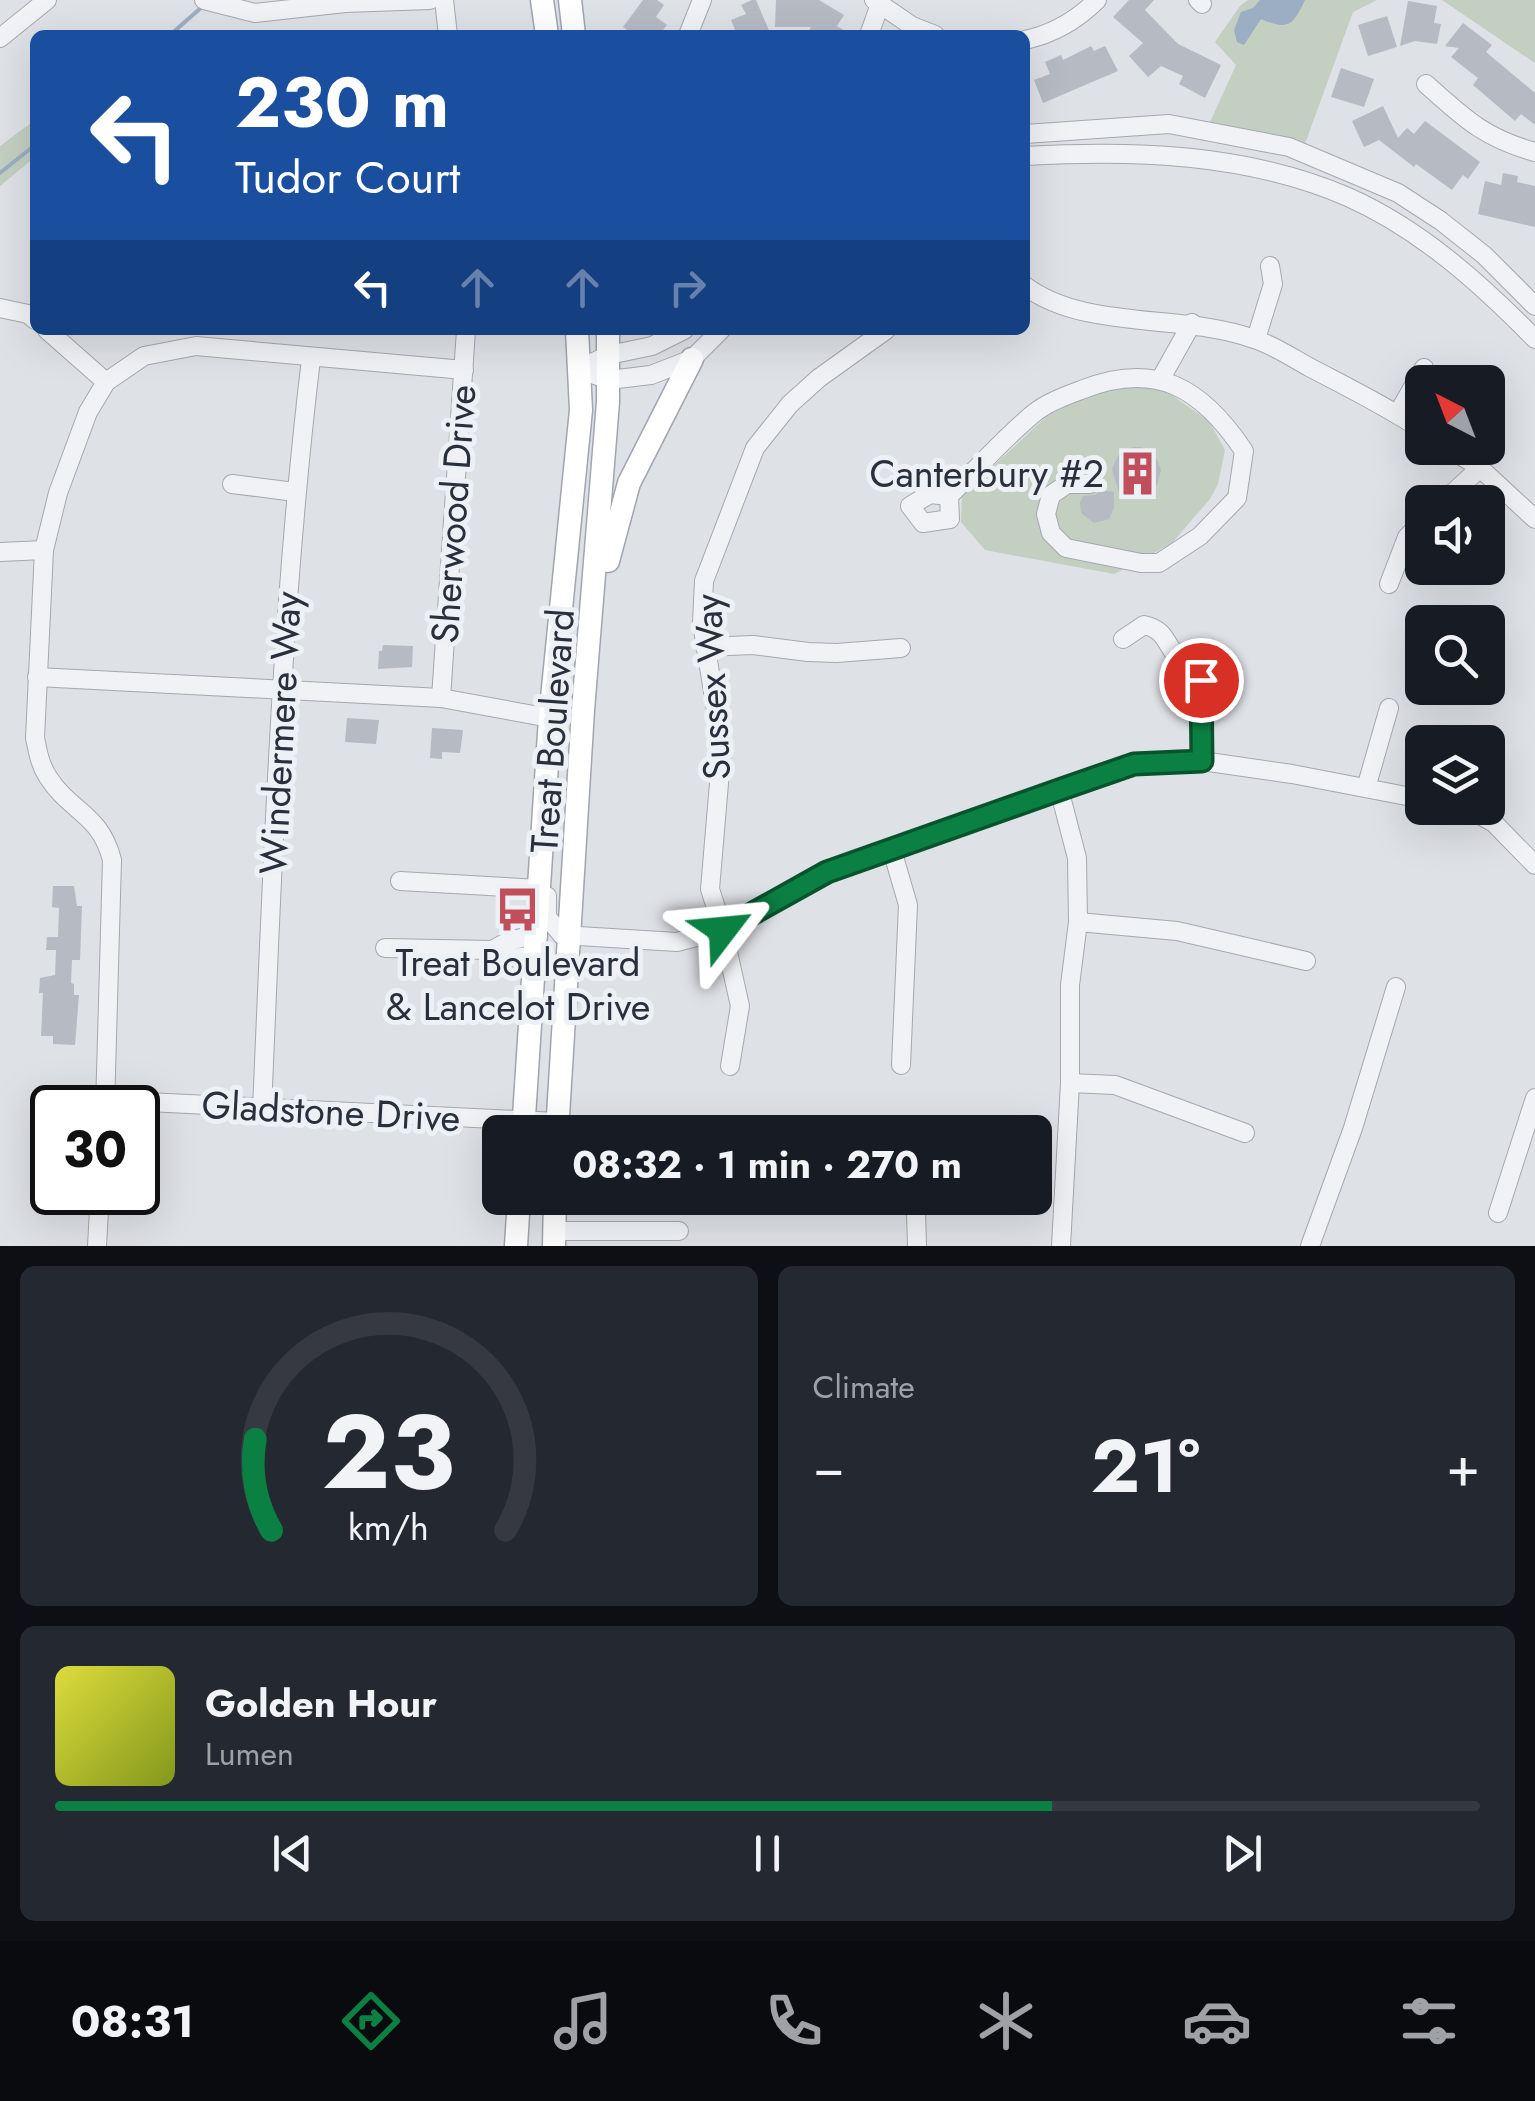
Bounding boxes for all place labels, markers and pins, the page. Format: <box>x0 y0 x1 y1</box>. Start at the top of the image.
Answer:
place label: Canterbury #2 <box>870 446 1104 501</box>
building icon: Canterbury #2 <box>1113 449 1161 497</box>
pin <box>1159 638 1244 723</box>
bus stop icon: Treat Boulevard & Lancelot Drive <box>494 886 542 934</box>
place label: Treat Boulevard & Lancelot Drive <box>386 935 650 1034</box>

